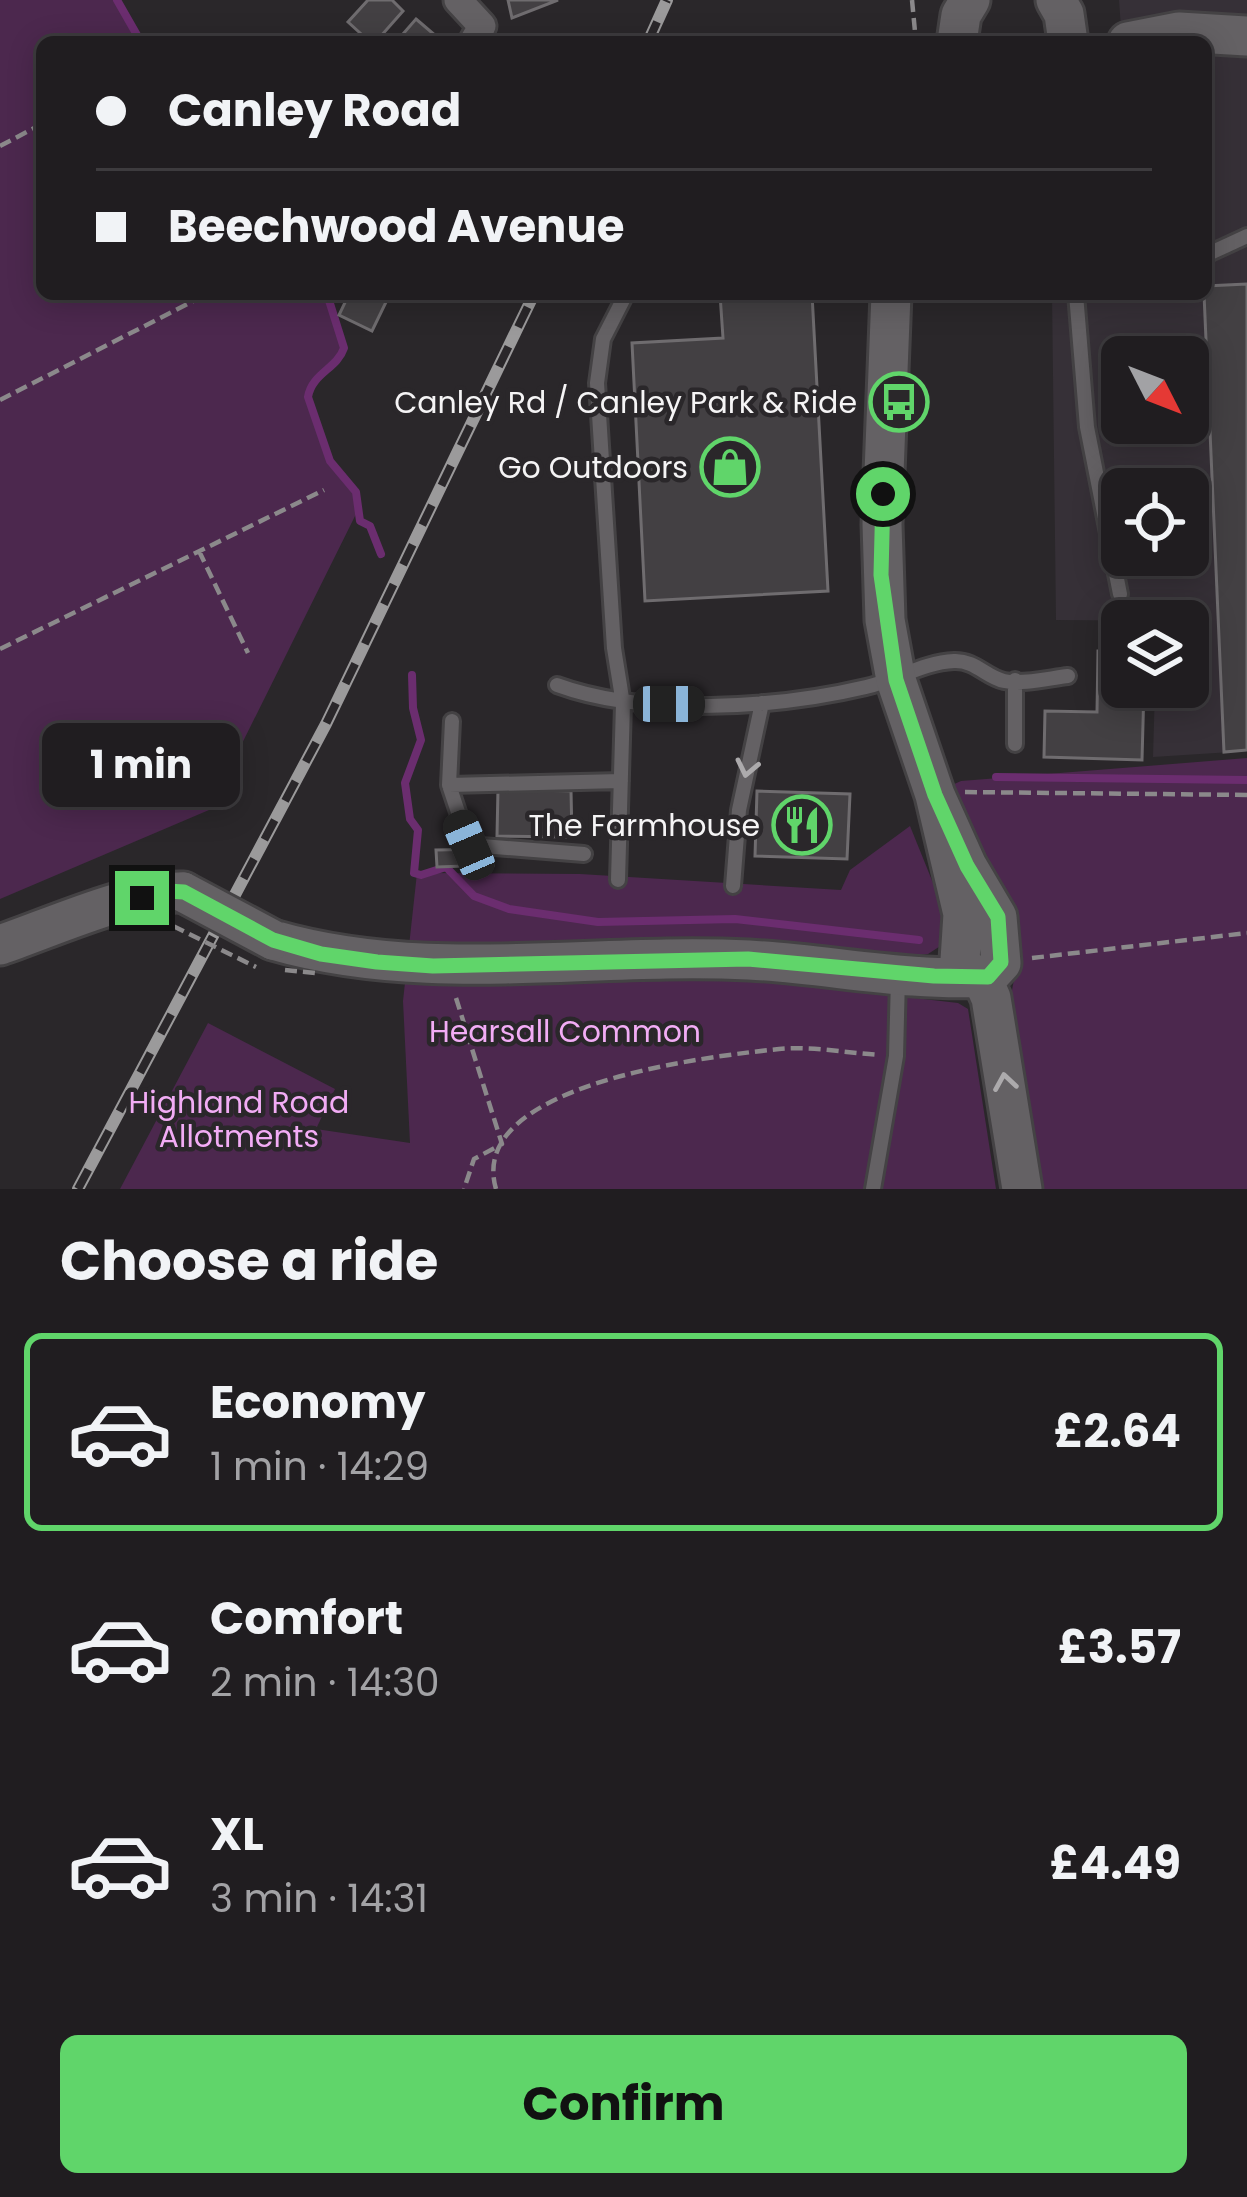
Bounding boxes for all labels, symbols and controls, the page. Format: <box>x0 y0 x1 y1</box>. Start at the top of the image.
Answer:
text: Canley Road <box>168 79 461 142</box>
text: Beechwood Avenue <box>168 195 624 258</box>
north arrow <box>1101 336 1209 444</box>
map controls <box>1101 336 1209 708</box>
bus stop icon: Canley Rd / Canley Park & Ride <box>868 371 930 433</box>
place label: Canley Rd / Canley Park & Ride <box>394 381 857 424</box>
shop icon: Go Outdoors <box>699 436 761 498</box>
place label: Go Outdoors <box>498 446 688 489</box>
route start <box>856 467 910 521</box>
button: locate <box>1101 468 1209 576</box>
button: layers <box>1101 600 1209 708</box>
car <box>633 686 705 722</box>
callout: 1 min <box>43 724 241 808</box>
text: 1 min <box>90 737 192 792</box>
one-way arrow <box>735 757 760 777</box>
restaurant icon: The Farmhouse <box>771 794 833 856</box>
place label: The Farmhouse <box>529 804 760 847</box>
car <box>438 805 500 885</box>
route end <box>115 871 169 925</box>
park label: Hearsall Common <box>429 1010 701 1053</box>
one-way arrow <box>993 1073 1019 1092</box>
park label: Highland Road Allotments <box>129 1081 349 1158</box>
text: Choose a ride <box>60 1223 438 1299</box>
text: Economy <box>210 1371 425 1434</box>
icon: car <box>66 1378 174 1486</box>
text: £2.64 <box>1054 1400 1181 1463</box>
text: 1 min · 14:29 <box>210 1439 429 1494</box>
text: Comfort <box>210 1587 403 1650</box>
icon: car <box>66 1594 174 1702</box>
text: £3.57 <box>1058 1616 1181 1679</box>
text: 2 min · 14:30 <box>210 1655 439 1710</box>
text: XL <box>210 1803 264 1866</box>
icon: car <box>66 1810 174 1918</box>
text: £4.49 <box>1050 1832 1181 1895</box>
text: 3 min · 14:31 <box>210 1871 428 1926</box>
button: Confirm <box>60 2035 1187 2173</box>

